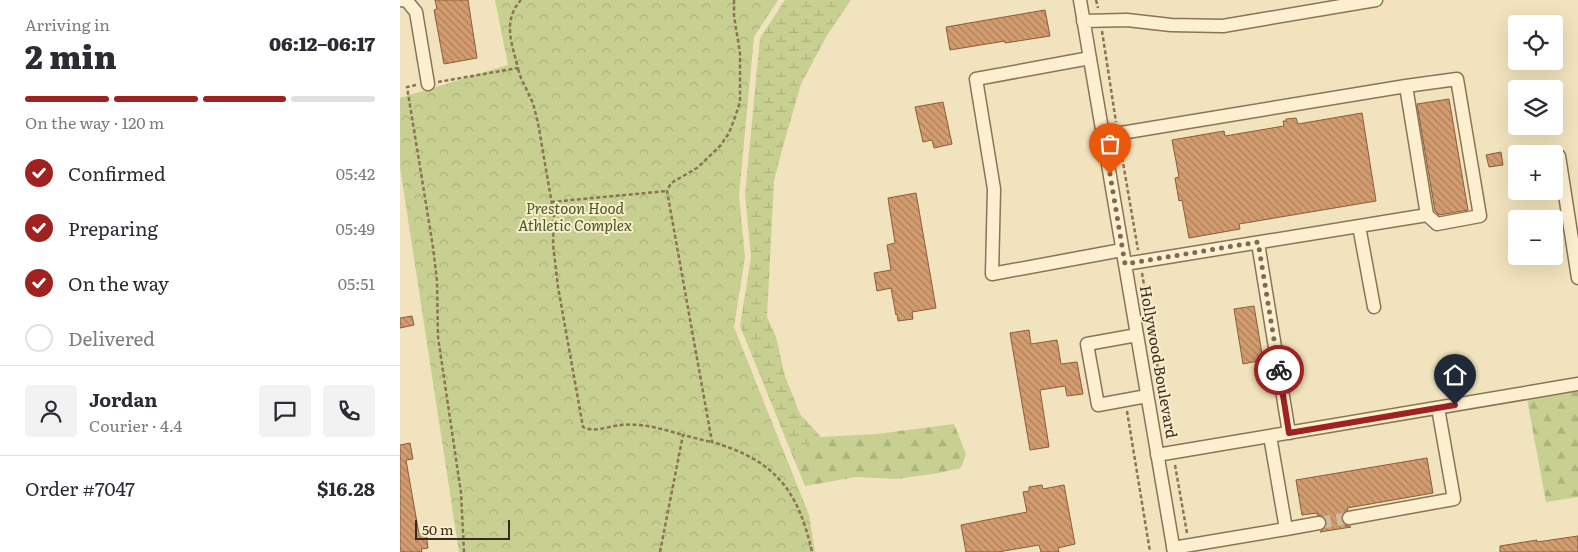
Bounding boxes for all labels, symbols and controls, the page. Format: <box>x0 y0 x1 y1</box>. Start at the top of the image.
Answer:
text: Arriving in <box>25 12 110 36</box>
map controls <box>1508 15 1563 265</box>
button: locate <box>1508 15 1563 70</box>
text: 06:12–06:17 <box>269 29 375 57</box>
text: 2 min <box>25 31 117 79</box>
button: layers <box>1508 80 1563 135</box>
text: On the way · 120 m <box>25 110 164 134</box>
pin <box>1089 123 1131 174</box>
icon: bag <box>1096 130 1124 158</box>
button: + <box>1508 145 1563 200</box>
icon: check <box>25 159 53 187</box>
text: Confirmed <box>68 159 166 187</box>
text: 05:42 <box>336 161 375 185</box>
park label: Prestoon Hood Athletic Complex <box>518 196 632 236</box>
button: − <box>1508 210 1563 265</box>
icon: check <box>25 214 53 242</box>
text: Preparing <box>68 214 158 242</box>
text: 05:49 <box>335 216 375 240</box>
icon: check <box>25 269 53 297</box>
text: On the way <box>68 269 169 297</box>
text: 05:51 <box>338 271 375 295</box>
street label: Hollywood Boulevard <box>1135 283 1184 440</box>
text: Delivered <box>68 324 155 352</box>
courier <box>1254 345 1304 395</box>
pin <box>1434 354 1476 405</box>
icon: bike <box>1265 356 1293 384</box>
icon: home <box>1441 361 1469 389</box>
button: person <box>25 385 77 437</box>
text: Jordan <box>89 385 158 413</box>
button: chat <box>259 385 311 437</box>
button: phone <box>323 385 375 437</box>
text: Courier · 4.4 <box>89 413 182 437</box>
text: Order #7047 <box>25 474 135 502</box>
text: $16.28 <box>317 474 375 502</box>
scale bar <box>415 517 510 540</box>
text: 50 m <box>422 519 454 539</box>

